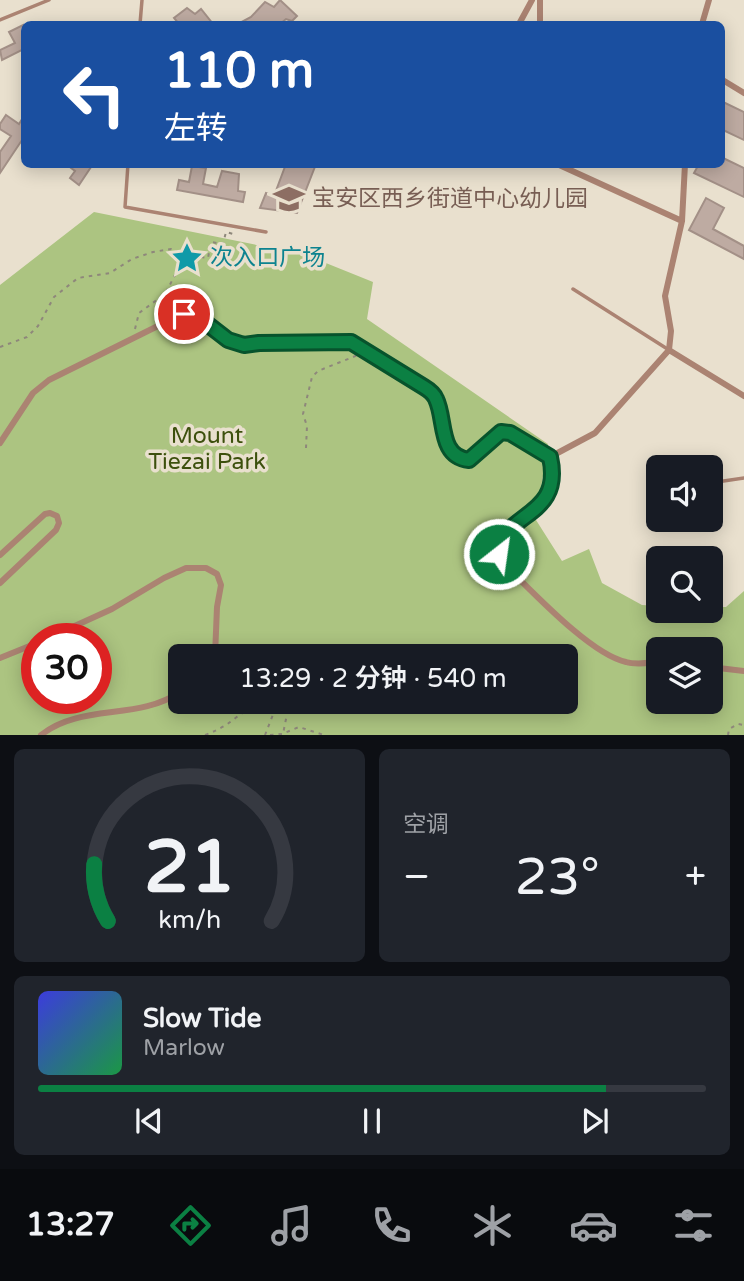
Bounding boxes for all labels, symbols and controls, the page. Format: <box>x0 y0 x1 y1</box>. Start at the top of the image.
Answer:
text: 110 m <box>164 42 314 101</box>
icon: left <box>49 49 140 140</box>
text: 左转 <box>164 110 228 148</box>
school or university icon: 宝安区西乡街道中心幼儿园 <box>272 182 306 216</box>
place label: 宝安区西乡街道中心幼儿园 <box>312 185 588 213</box>
place icon: 次入口广场 <box>170 241 204 275</box>
place label: 次入口广场 <box>210 244 325 272</box>
pin <box>154 284 214 344</box>
icon: arrive <box>165 295 203 333</box>
park label: Mount Tiezai Park <box>148 422 266 476</box>
map controls <box>646 455 723 714</box>
button: sound <box>646 455 723 532</box>
position arrow <box>462 517 536 591</box>
button: search <box>646 546 723 623</box>
speed limit sign: 30 <box>21 623 112 714</box>
button: layers <box>646 637 723 714</box>
text: 13:29 · 2 分钟 · 540 m <box>239 663 507 694</box>
text: 空调 <box>403 811 449 839</box>
text: 21 <box>144 825 235 913</box>
text: 23° <box>515 846 600 909</box>
text: − <box>403 854 430 900</box>
text: + <box>685 854 706 900</box>
text: km/h <box>158 905 221 935</box>
text: Slow Tide <box>143 1003 261 1034</box>
text: Marlow <box>143 1034 225 1062</box>
icon: previous <box>130 1102 168 1140</box>
icon: pause <box>353 1102 391 1140</box>
icon: next <box>576 1102 614 1140</box>
icon: directions <box>166 1201 215 1250</box>
icon: music <box>267 1201 316 1250</box>
icon: phone <box>367 1201 416 1250</box>
icon: climate <box>468 1201 517 1250</box>
icon: car <box>569 1201 618 1250</box>
icon: filters <box>669 1201 718 1250</box>
text: 13:27 <box>26 1206 115 1244</box>

